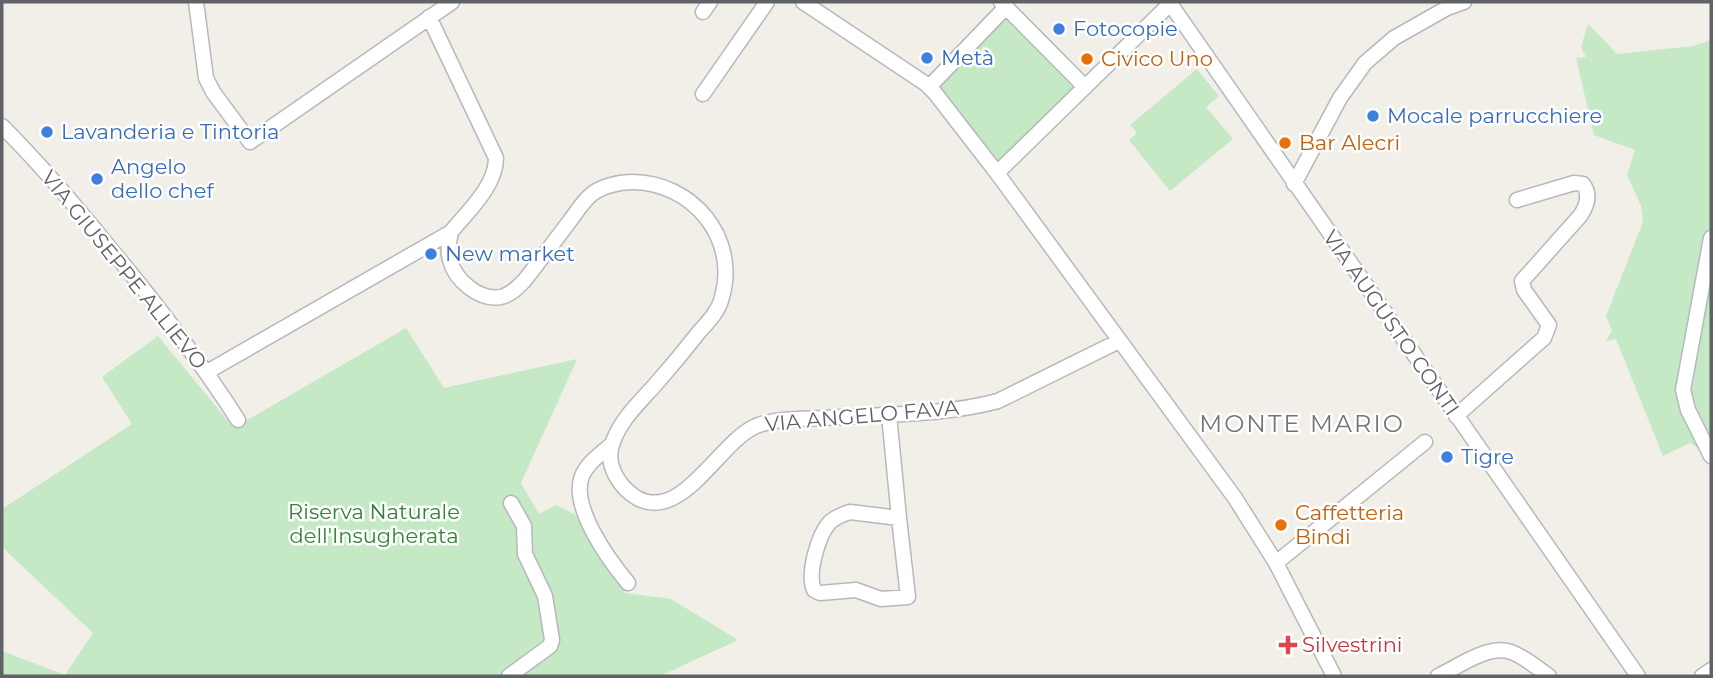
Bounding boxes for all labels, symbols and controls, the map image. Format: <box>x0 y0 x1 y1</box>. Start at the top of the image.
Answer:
place label: Fotocopie <box>1073 16 1178 41</box>
marker: Fotocopie <box>1051 21 1067 37</box>
place label: Metà <box>941 45 994 70</box>
place label: Civico Uno <box>1101 46 1213 71</box>
marker: Metà <box>919 50 935 66</box>
marker: Civico Uno <box>1079 51 1095 67</box>
place label: Mocale parrucchiere <box>1387 103 1602 128</box>
marker: Mocale parrucchiere <box>1365 108 1381 124</box>
place label: Lavanderia e Tintoria <box>61 119 280 144</box>
marker: Lavanderia e Tintoria <box>39 124 55 140</box>
place label: Bar Alecri <box>1299 130 1400 155</box>
marker: Bar Alecri <box>1277 135 1293 151</box>
place label: Angelo dello chef <box>111 154 214 203</box>
street label: VIA GIUSEPPE ALLIEVO <box>36 165 212 374</box>
marker: Angelo dello chef <box>89 171 105 187</box>
street label: VIA AUGUSTO CONTI <box>1318 225 1465 420</box>
place label: New market <box>445 241 575 266</box>
marker: New market <box>423 246 439 262</box>
street label: VIA ANGELO FAVA <box>764 394 961 436</box>
district label: MONTE MARIO <box>1199 409 1405 438</box>
place label: Tigre <box>1461 444 1514 469</box>
marker: Tigre <box>1439 449 1455 465</box>
park label: Riserva Naturale dell'Insugherata <box>288 499 460 548</box>
place label: Caffetteria Bindi <box>1295 500 1404 549</box>
marker: Caffetteria Bindi <box>1273 517 1289 533</box>
place label: Silvestrini <box>1302 632 1403 657</box>
marker: Silvestrini <box>1280 637 1296 653</box>

